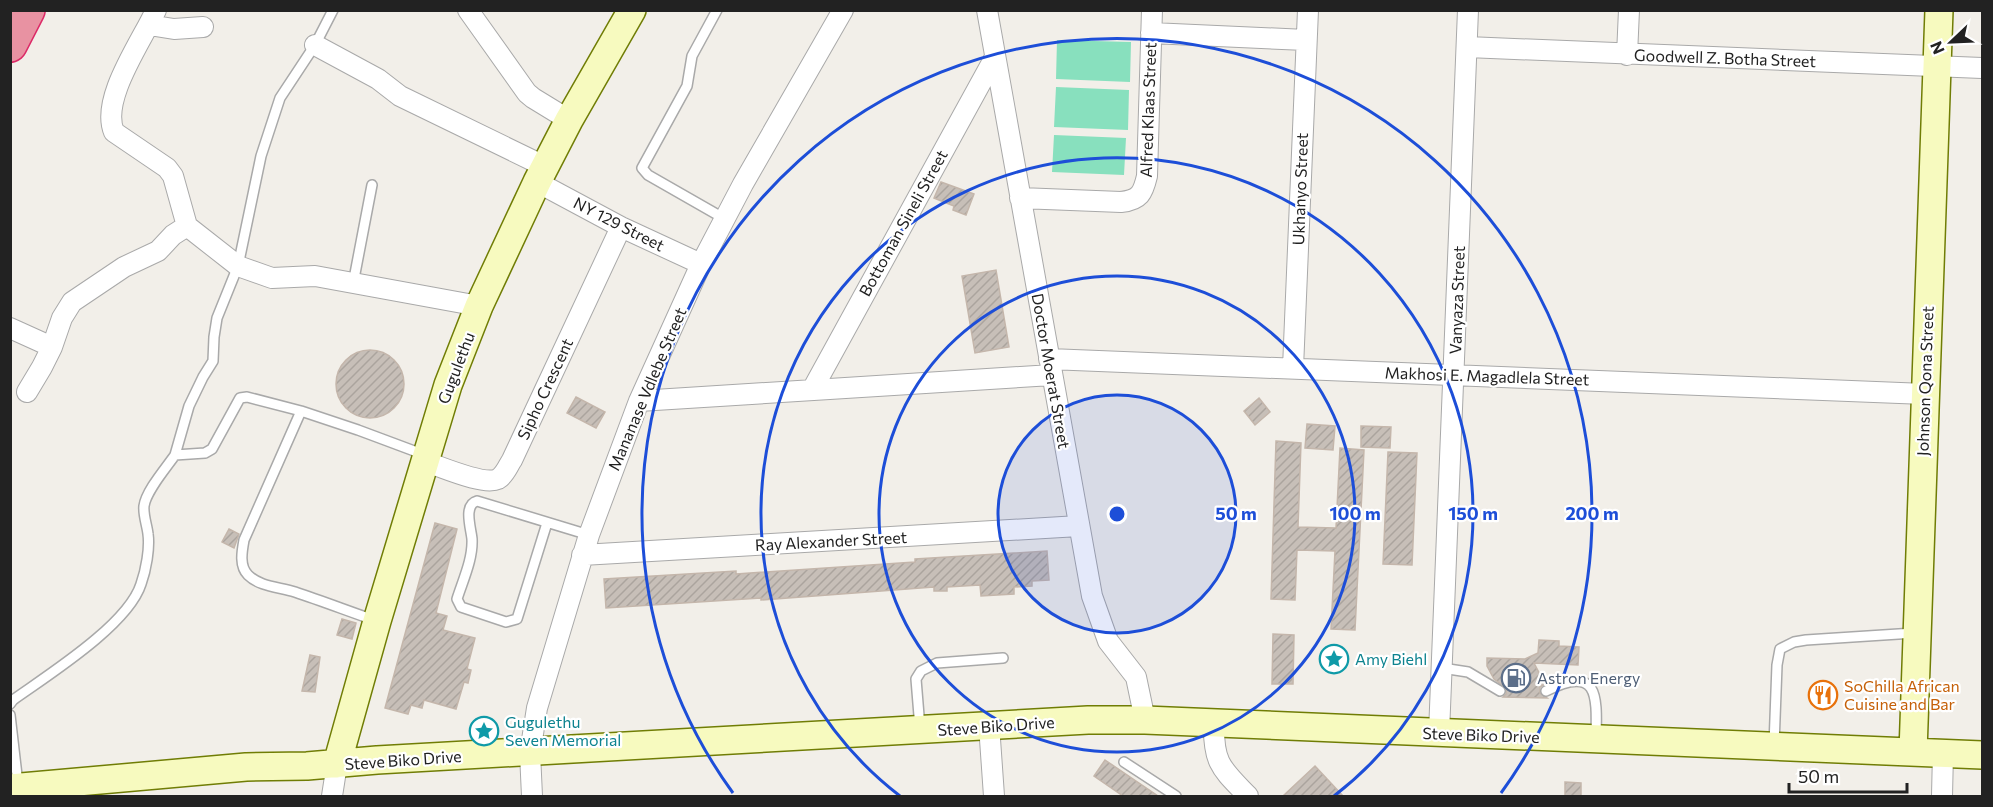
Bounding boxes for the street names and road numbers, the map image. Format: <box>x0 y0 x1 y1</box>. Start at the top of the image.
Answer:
street label: Alfred Klaas Street <box>1136 42 1159 178</box>
street label: Goodwell Z. Botha Street <box>1634 45 1817 70</box>
street label: Ukhanyo Street <box>1288 132 1311 246</box>
street label: Bottoman Sineli Street <box>854 146 951 299</box>
street label: NY 129 Street <box>571 193 668 255</box>
street label: Vanyaza Street <box>1445 245 1468 355</box>
street label: Doctor Moerat Street <box>1028 292 1075 451</box>
street label: Mananase Vdlebe Street <box>604 304 690 473</box>
street label: Johnson Qona Street <box>1912 305 1937 456</box>
street label: Gugulethu <box>433 329 478 406</box>
street label: Sipho Crescent <box>513 335 577 442</box>
street label: Makhosi E. Magadlela Street <box>1385 362 1590 389</box>
street label: Ray Alexander Street <box>755 527 908 554</box>
street label: Steve Biko Drive <box>937 712 1055 739</box>
street label: Steve Biko Drive <box>1422 723 1540 746</box>
street label: Steve Biko Drive <box>344 746 462 773</box>

